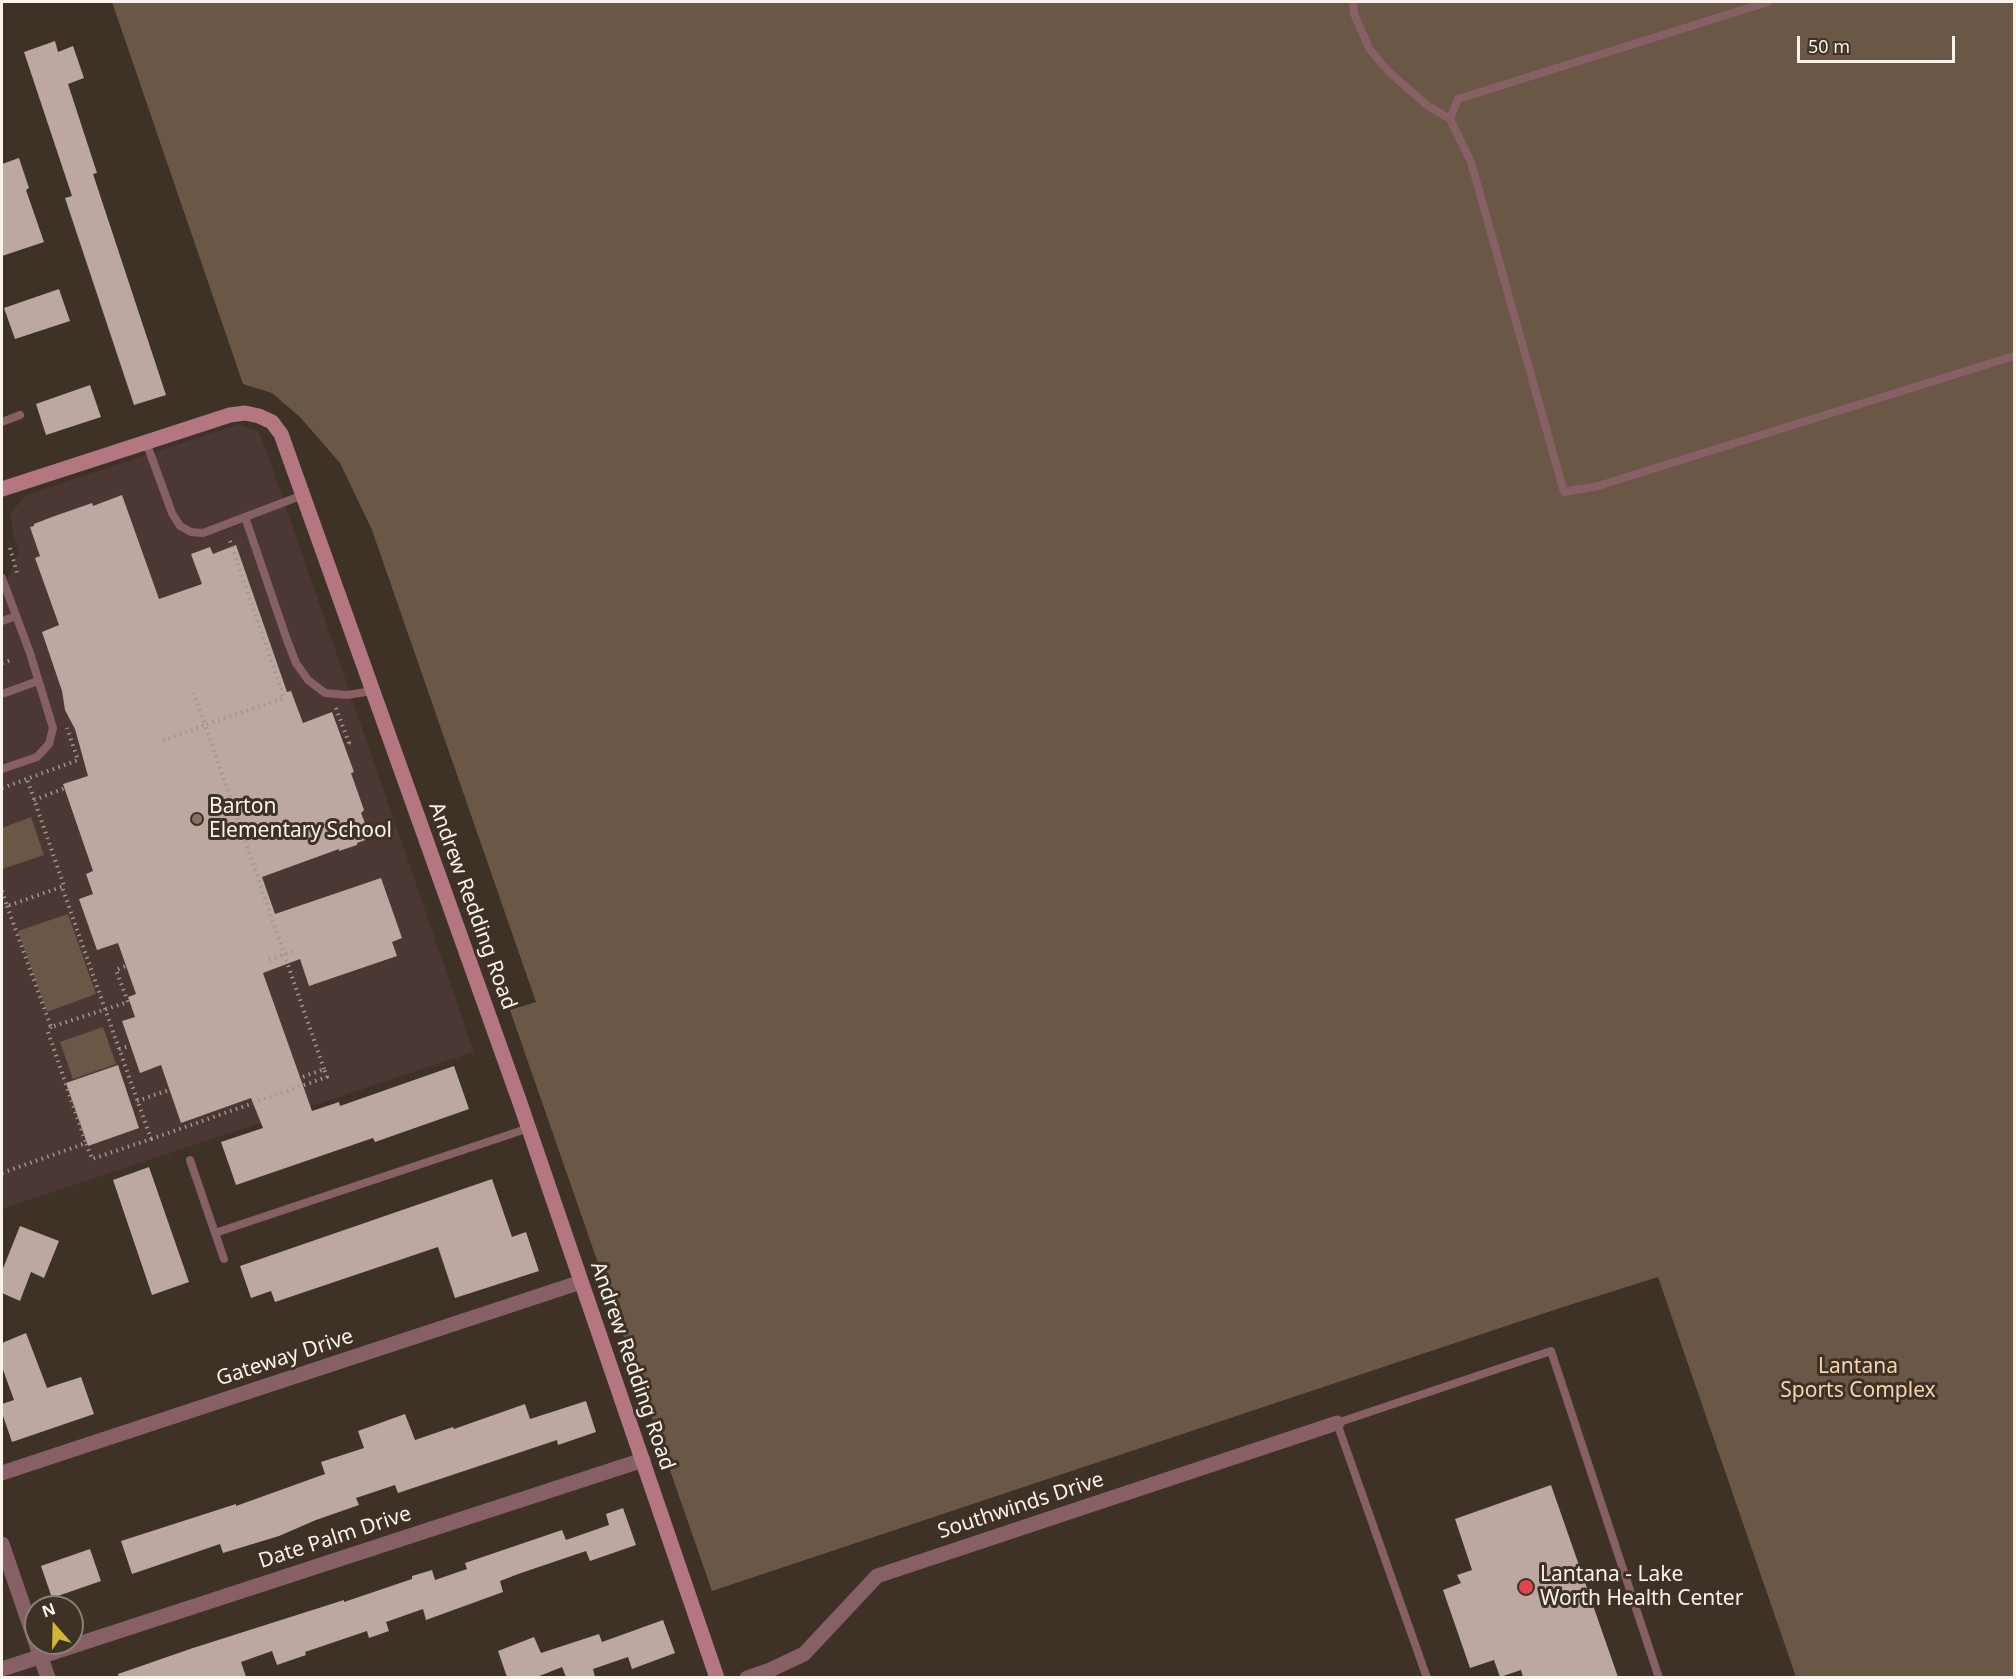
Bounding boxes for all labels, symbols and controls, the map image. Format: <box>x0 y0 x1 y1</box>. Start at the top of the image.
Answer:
scale bar <box>1800 24 1958 62</box>
text: 50 m <box>1808 34 1850 58</box>
place label: Barton Elementary School <box>209 794 392 844</box>
street label: Andrew Redding Road <box>423 799 521 1013</box>
marker: Barton Elementary School <box>190 812 204 826</box>
street label: Andrew Redding Road <box>584 1258 680 1474</box>
street label: Gateway Drive <box>213 1324 357 1392</box>
park label: Lantana Sports Complex <box>1780 1354 1936 1404</box>
street label: Southwinds Drive <box>935 1467 1107 1545</box>
street label: Date Palm Drive <box>256 1501 414 1575</box>
place label: Lantana - Lake Worth Health Center <box>1540 1562 1743 1612</box>
marker: Lantana - Lake Worth Health Center <box>1517 1578 1535 1596</box>
north arrow <box>24 1595 84 1655</box>
text: N <box>39 1597 58 1623</box>

